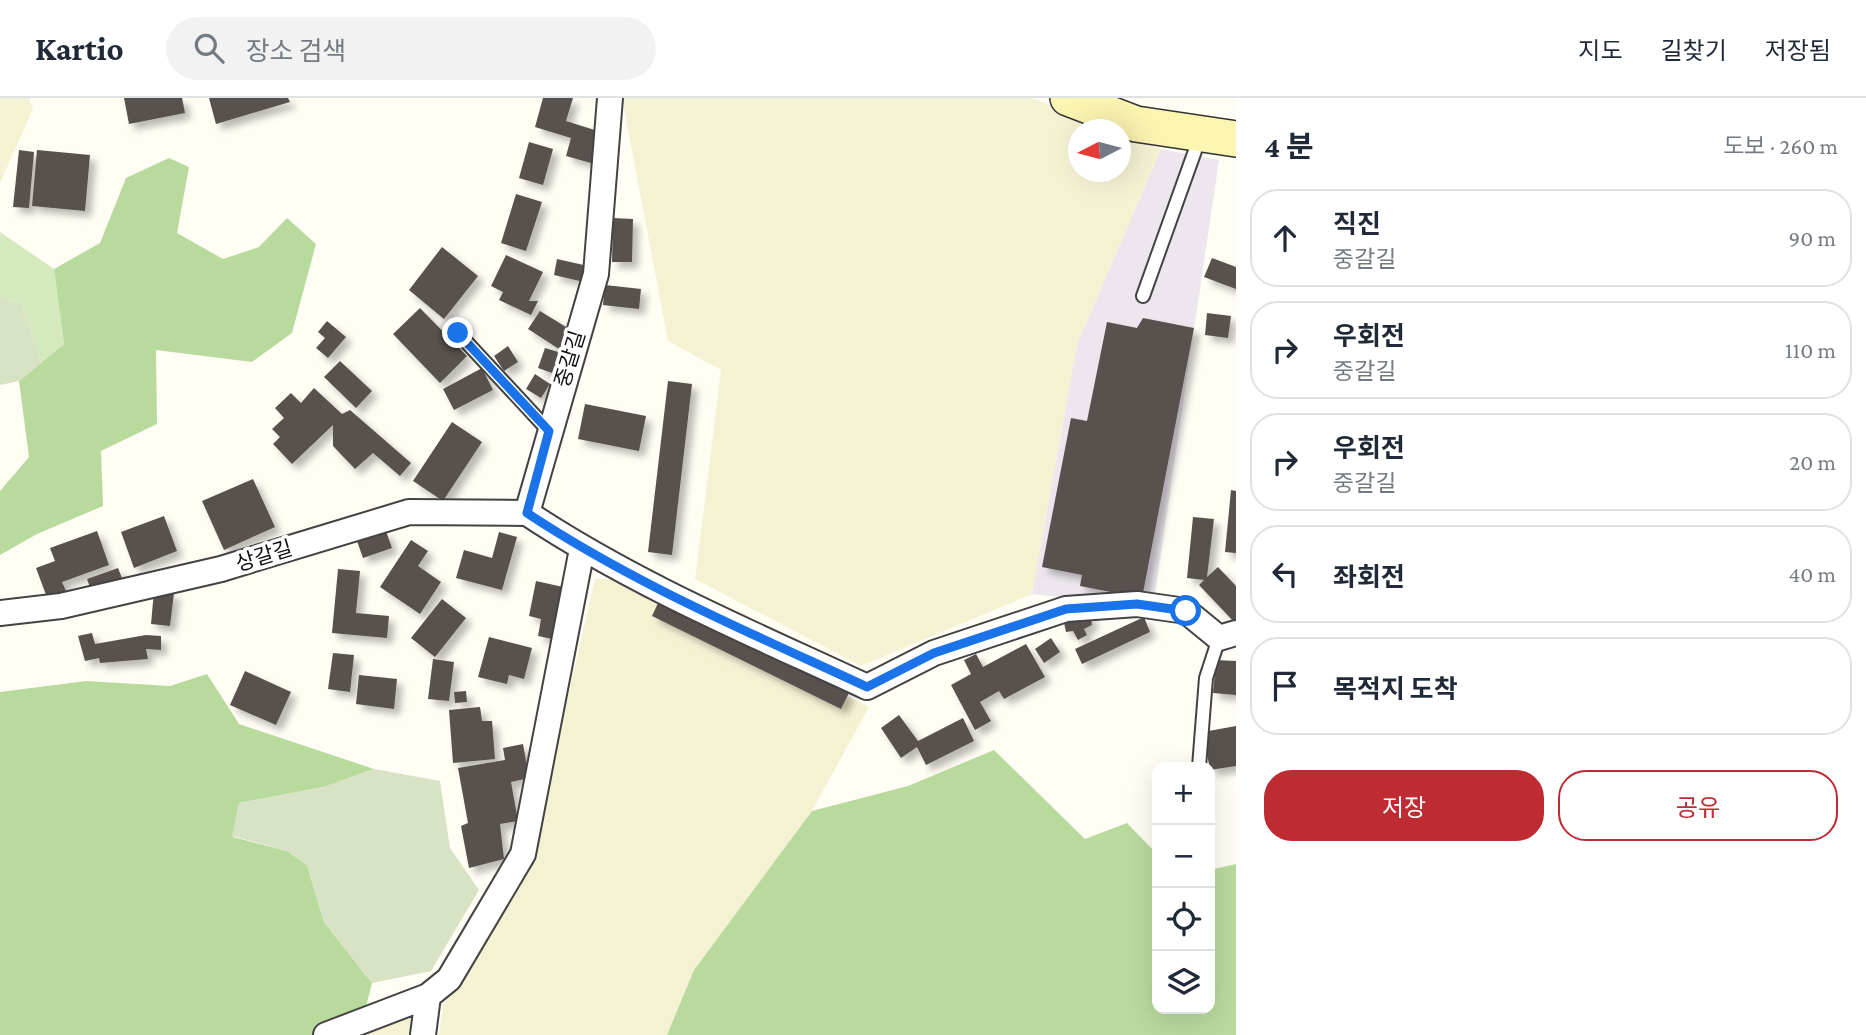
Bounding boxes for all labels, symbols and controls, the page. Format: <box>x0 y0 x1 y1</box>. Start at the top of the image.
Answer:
search box <box>166 17 656 80</box>
icon: search <box>190 29 228 67</box>
text: Kartio <box>35 30 124 67</box>
text: 장소 검색 <box>246 37 346 66</box>
text: 지도 <box>1578 37 1623 64</box>
text: 길찾기 <box>1661 37 1727 64</box>
text: 저장됨 <box>1765 37 1831 64</box>
north arrow <box>1068 119 1131 182</box>
text: 4 분 <box>1264 130 1314 163</box>
text: 도보 · 260 m <box>1723 133 1838 159</box>
text: 직진 <box>1333 210 1381 239</box>
icon: ahead <box>1266 219 1304 257</box>
text: 90 m <box>1789 225 1836 251</box>
text: 중갈길 <box>1333 246 1396 272</box>
route end <box>442 317 473 348</box>
text: 우회전 <box>1333 322 1405 351</box>
street label: 중갈길 <box>550 328 590 390</box>
icon: right <box>1266 331 1304 369</box>
text: 110 m <box>1785 337 1836 363</box>
text: 중갈길 <box>1333 358 1396 384</box>
text: 우회전 <box>1333 434 1405 463</box>
icon: right <box>1266 443 1304 481</box>
text: 20 m <box>1789 449 1836 475</box>
text: 중갈길 <box>1333 470 1396 496</box>
street label: 상갈길 <box>233 536 295 576</box>
icon: left <box>1266 555 1304 593</box>
text: 40 m <box>1788 561 1836 587</box>
text: 좌회전 <box>1333 563 1405 592</box>
route start <box>1170 595 1201 626</box>
icon: arrive <box>1266 667 1304 705</box>
text: 목적지 도착 <box>1333 675 1458 704</box>
map controls <box>1152 762 1215 1014</box>
button: + <box>1152 762 1215 825</box>
button: 저장 <box>1264 770 1544 841</box>
button: 공유 <box>1558 770 1838 841</box>
button: − <box>1152 825 1215 888</box>
button: locate <box>1152 888 1215 951</box>
button: layers <box>1152 951 1215 1014</box>

